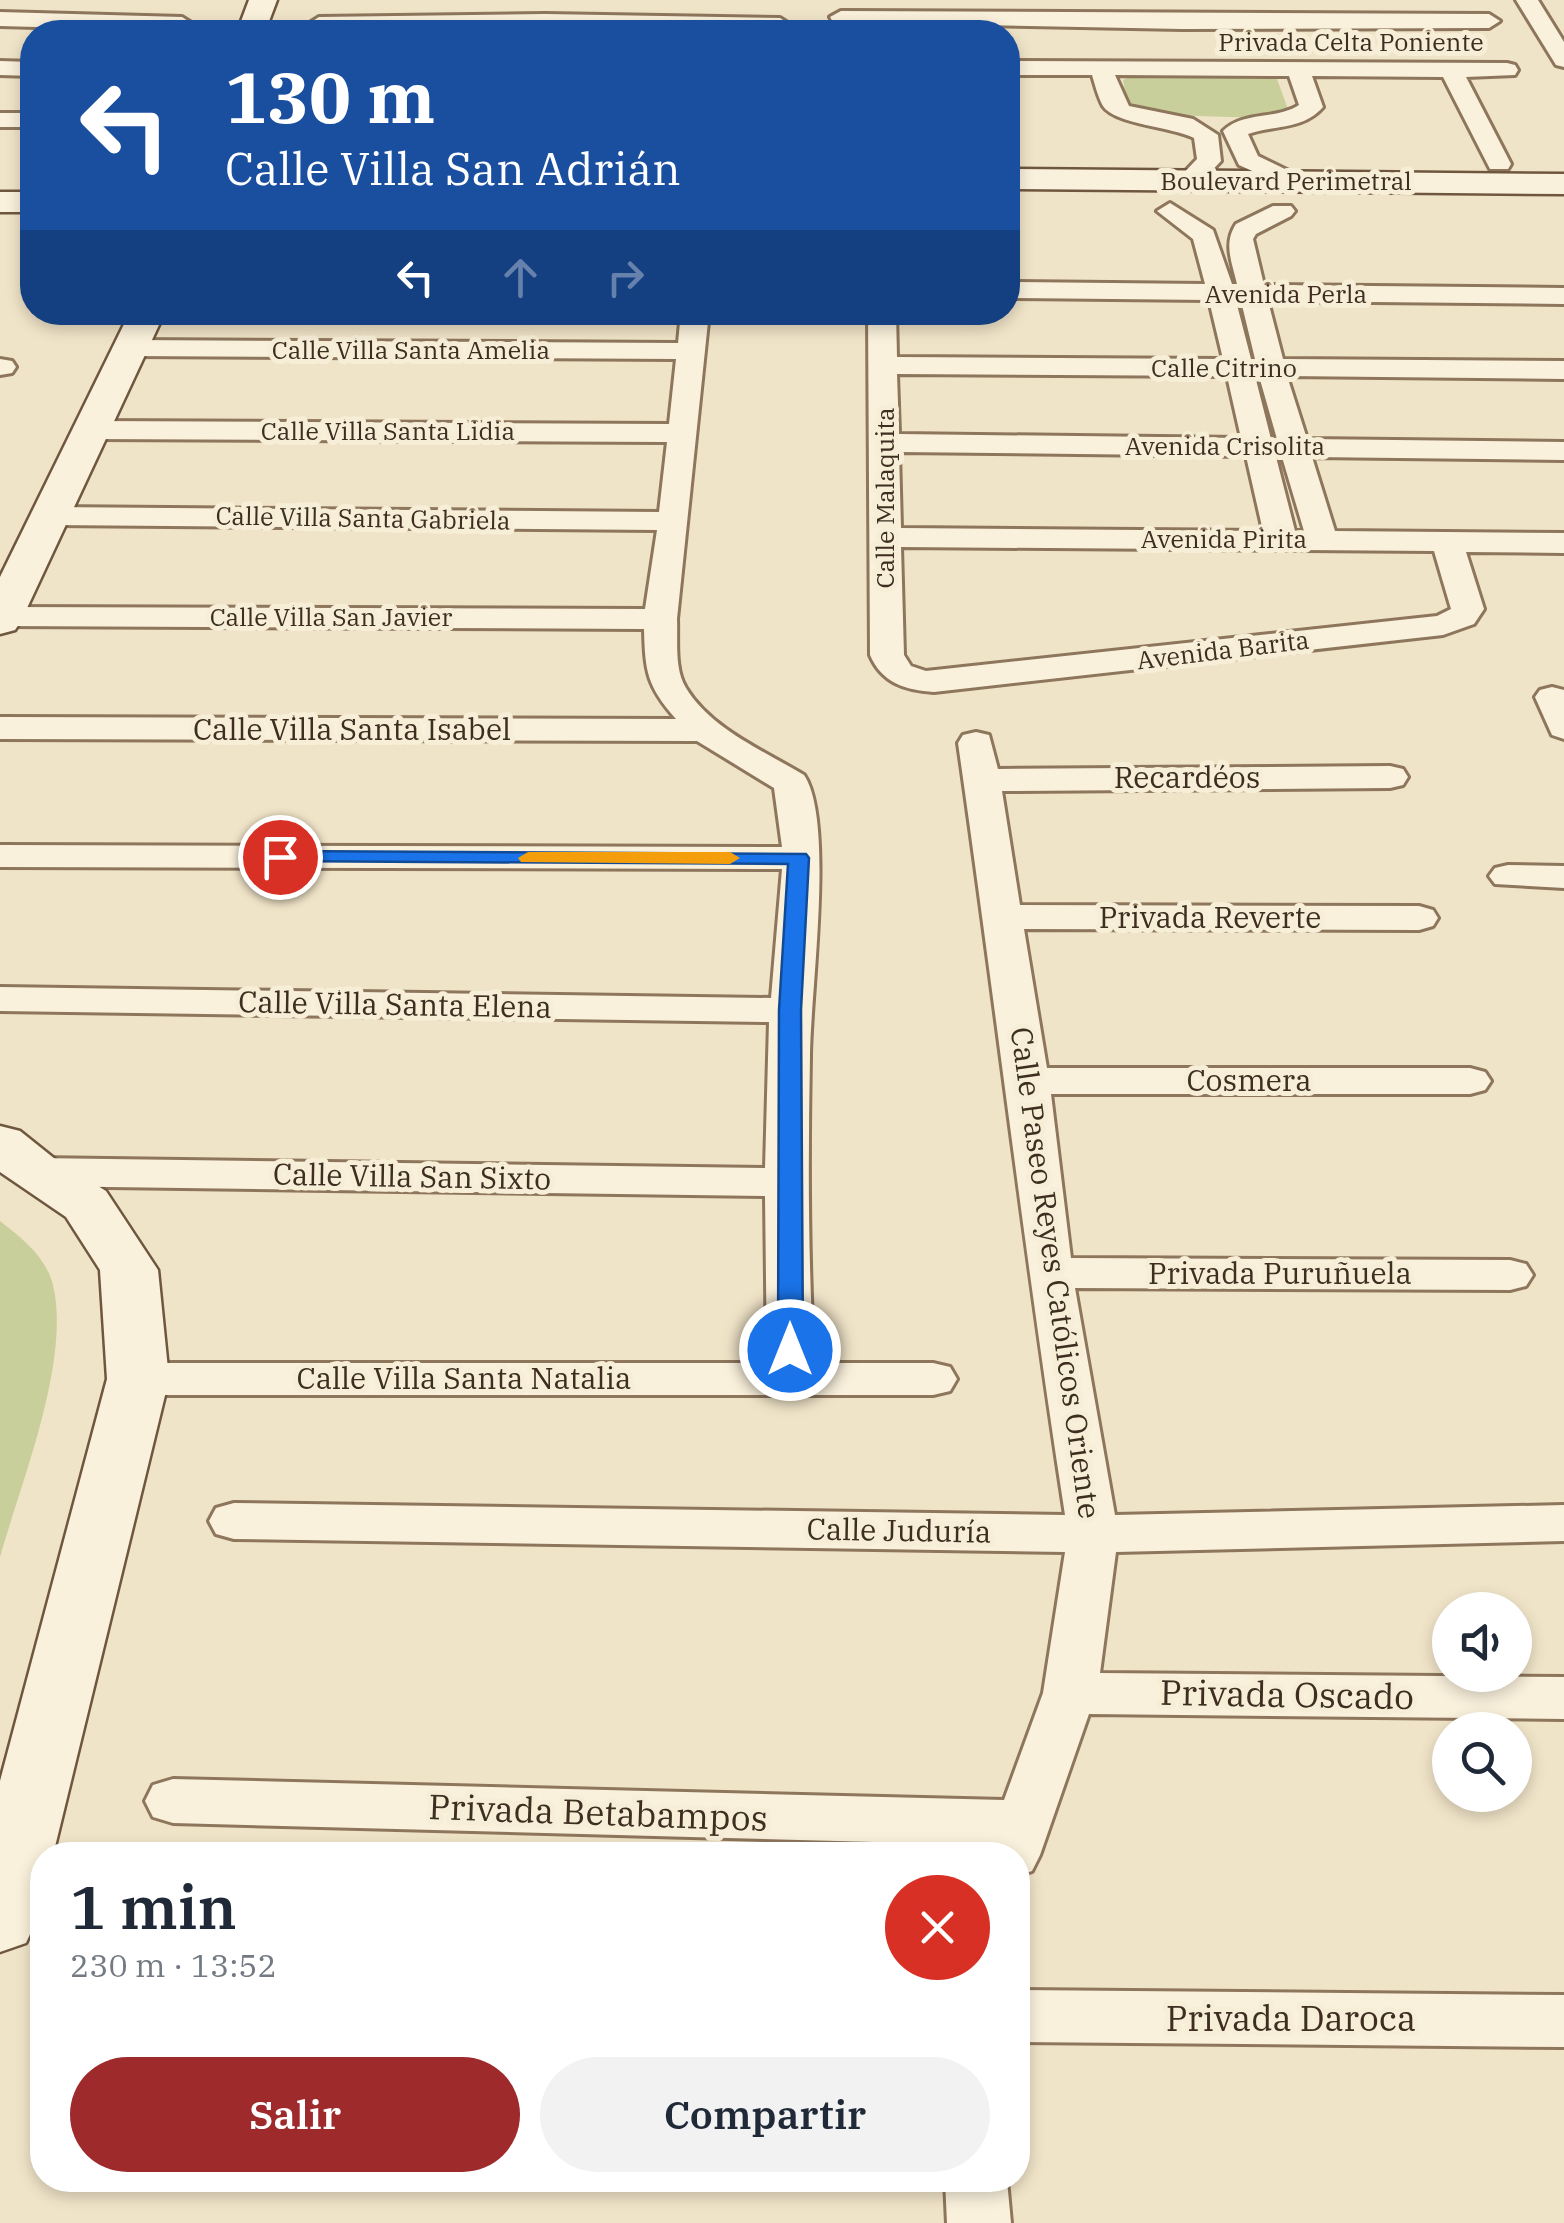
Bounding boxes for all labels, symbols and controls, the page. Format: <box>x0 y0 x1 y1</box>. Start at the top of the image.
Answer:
street label: Privada Celta Poniente <box>1218 25 1484 58</box>
text: 130 m <box>225 51 435 142</box>
icon: left <box>60 60 190 190</box>
text: Calle Villa San Adrián <box>225 139 681 197</box>
street label: Boulevard Perimetral <box>1160 164 1412 197</box>
icon: left <box>388 250 443 305</box>
icon: ahead <box>493 250 548 305</box>
icon: right <box>598 250 653 305</box>
street label: Avenida Perla <box>1205 277 1367 310</box>
street label: Calle Villa Santa Amelia <box>272 333 550 366</box>
street label: Calle Citrino <box>1151 351 1297 384</box>
street label: Calle Malaquita <box>868 407 901 589</box>
street label: Calle Villa Santa Lidia <box>261 414 515 447</box>
street label: Avenida Crisolita <box>1125 429 1325 462</box>
street label: Calle Villa Santa Gabriela <box>215 498 511 537</box>
street label: Avenida Pirita <box>1141 522 1307 555</box>
street label: Calle Villa San Javier <box>210 600 452 633</box>
street label: Avenida Barita <box>1135 623 1311 676</box>
street label: Calle Villa Santa Isabel <box>193 709 511 748</box>
street label: Recardéos <box>1114 757 1260 796</box>
pin <box>238 815 323 900</box>
icon: arrive <box>253 830 308 885</box>
street label: Privada Reverte <box>1099 897 1321 936</box>
street label: Calle Villa Santa Elena <box>238 981 552 1026</box>
street label: Calle Paseo Reyes Católicos Oriente <box>1003 1025 1110 1521</box>
street label: Cosmera <box>1186 1060 1312 1099</box>
street label: Calle Villa San Sixto <box>273 1154 551 1197</box>
street label: Privada Puruñuela <box>1148 1253 1412 1292</box>
position arrow <box>738 1298 842 1402</box>
street label: Calle Villa Santa Natalia <box>297 1358 631 1397</box>
street label: Calle Juduría <box>806 1508 992 1551</box>
map controls <box>1432 1592 1532 1812</box>
button: sound <box>1432 1592 1532 1692</box>
street label: Privada Oscado <box>1160 1669 1414 1719</box>
button: search <box>1432 1712 1532 1812</box>
street label: Privada Betabampos <box>428 1783 769 1841</box>
text: 1 min <box>70 1867 237 1946</box>
button: close <box>885 1875 990 1980</box>
text: 230 m · 13:52 <box>70 1944 277 1986</box>
street label: Privada Daroca <box>1166 1995 1416 2041</box>
button: Salir <box>70 2057 520 2172</box>
button: Compartir <box>540 2057 990 2172</box>

